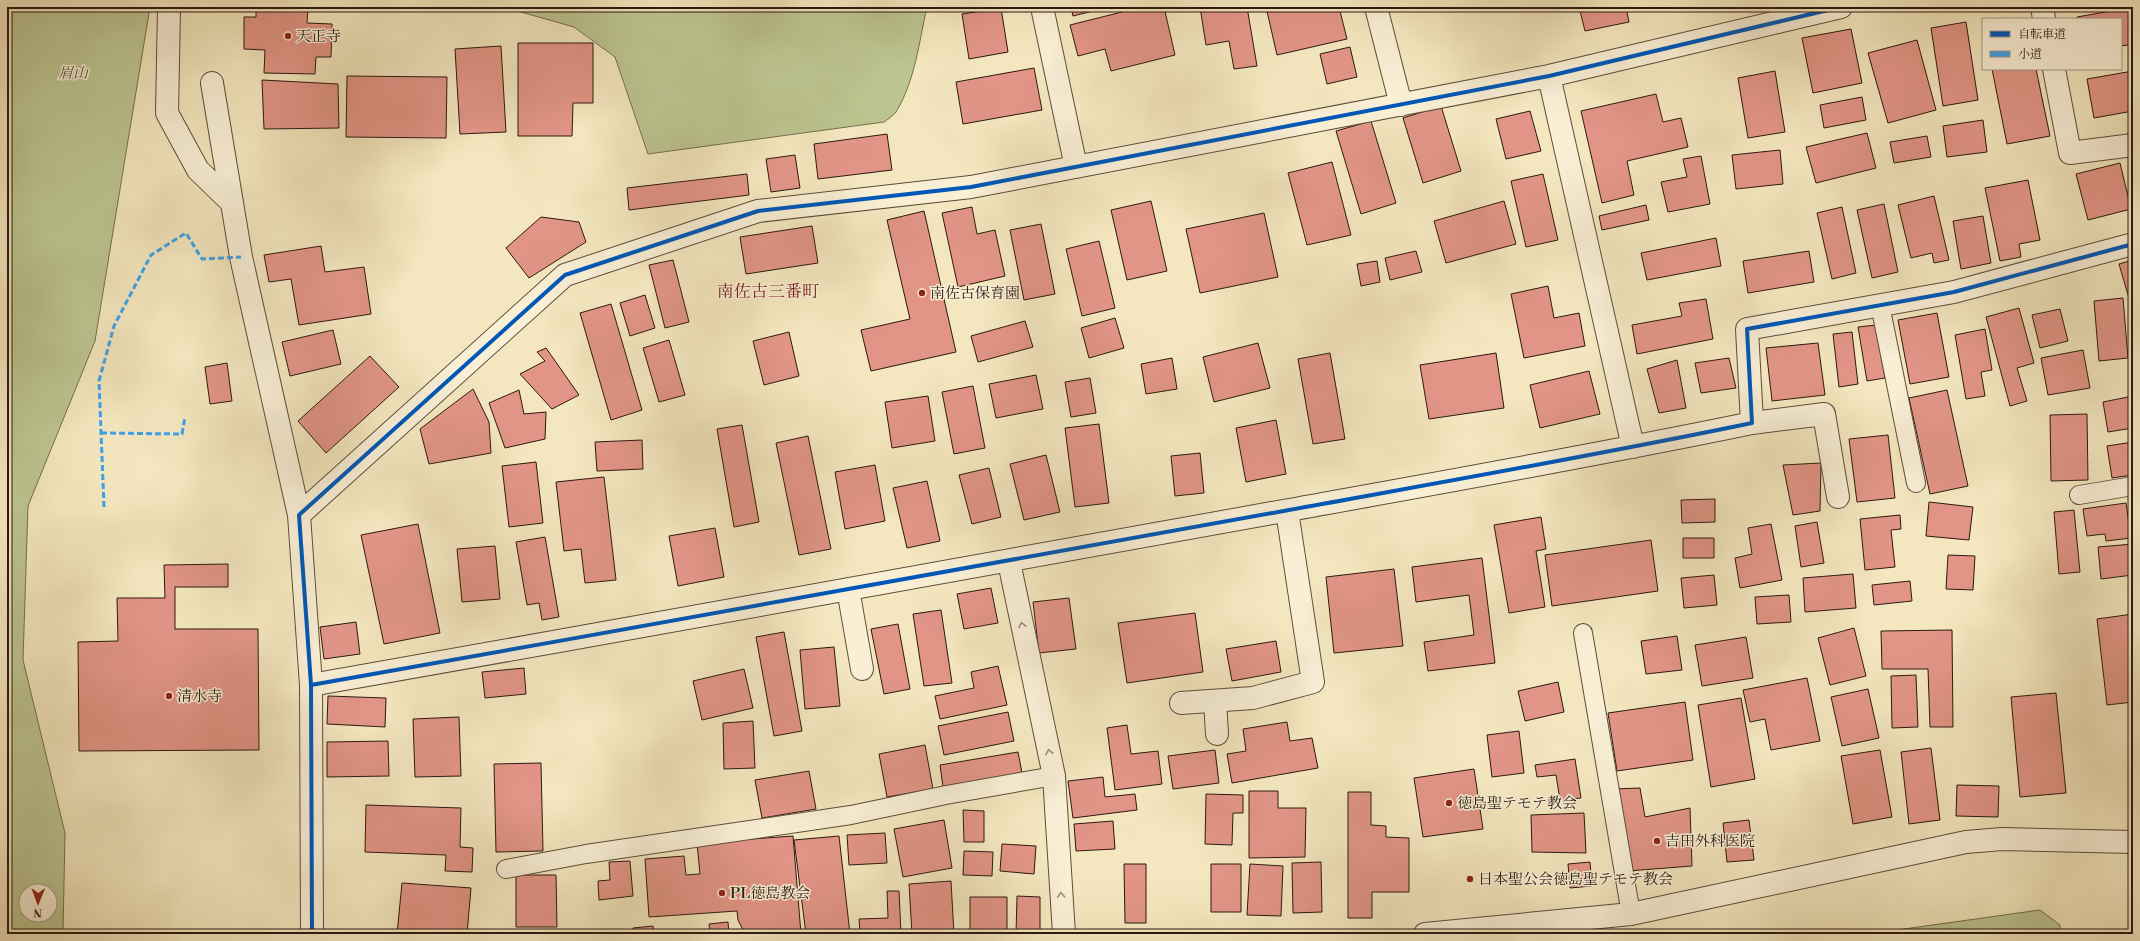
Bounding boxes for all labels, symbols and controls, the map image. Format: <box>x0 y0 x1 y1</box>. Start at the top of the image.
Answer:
legend <box>1982 18 2122 70</box>
place label: 天正寺 <box>296 27 341 46</box>
text: 自転車道 <box>2018 27 2066 42</box>
marker: 天正寺 <box>283 31 293 41</box>
text: 小道 <box>2018 47 2042 62</box>
park label: 眉山 <box>58 64 89 83</box>
district label: 南佐古三番町 <box>717 281 819 303</box>
place label: 南佐古保育園 <box>930 284 1020 303</box>
marker: 南佐古保育園 <box>917 288 927 298</box>
one-way arrow <box>1019 621 1027 628</box>
place label: 清水寺 <box>177 687 222 706</box>
marker: 清水寺 <box>164 691 174 701</box>
one-way arrow <box>1045 749 1053 755</box>
place label: 徳島聖テモテ教会 <box>1457 794 1577 813</box>
marker: 徳島聖テモテ教会 <box>1444 798 1454 808</box>
place label: 吉田外科医院 <box>1665 832 1755 851</box>
marker: 吉田外科医院 <box>1652 836 1662 846</box>
place label: 日本聖公会徳島聖テモテ教会 <box>1478 870 1673 889</box>
marker: 日本聖公会徳島聖テモテ教会 <box>1465 874 1475 884</box>
north arrow <box>18 883 58 923</box>
place label: PL徳島教会 <box>730 884 810 903</box>
marker: PL徳島教会 <box>717 888 727 898</box>
one-way arrow <box>1057 892 1066 898</box>
text: N <box>33 905 42 919</box>

